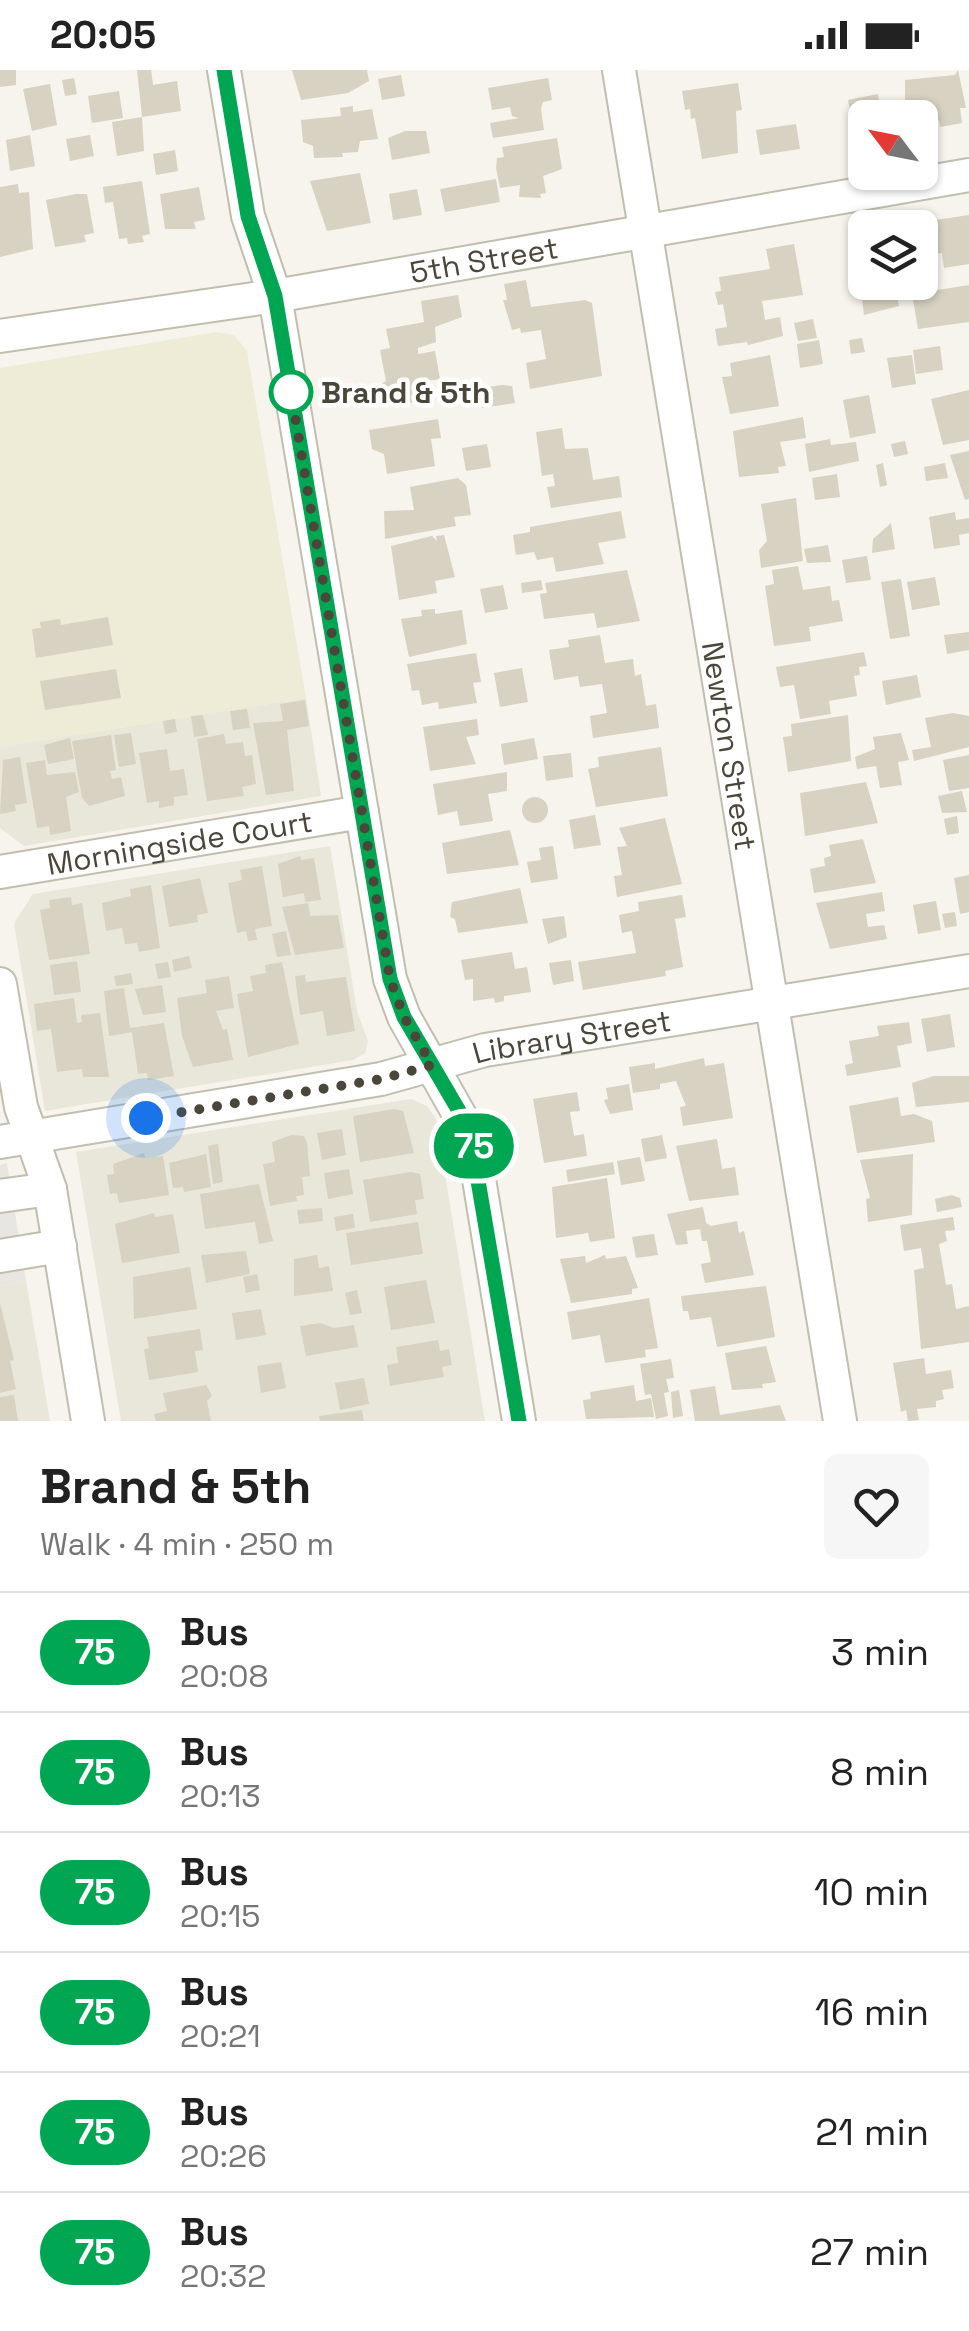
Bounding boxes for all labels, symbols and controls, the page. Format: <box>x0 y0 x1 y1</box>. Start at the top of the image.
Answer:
text: 20:05 <box>50 11 156 59</box>
north arrow <box>848 100 938 190</box>
map controls <box>848 100 938 300</box>
button: layers <box>848 210 938 300</box>
street label: 5th Street <box>407 228 561 292</box>
marker: Brand & 5th <box>270 371 312 413</box>
place label: Brand & 5th <box>321 373 491 412</box>
street label: Newton Street <box>693 639 766 853</box>
street label: Morningside Court <box>44 801 315 883</box>
street label: Library Street <box>468 1000 674 1072</box>
your location <box>121 1093 171 1143</box>
line badge: 75 <box>429 1114 519 1178</box>
text: 75 <box>454 1124 494 1168</box>
button: heart <box>824 1454 929 1559</box>
text: Brand & 5th <box>40 1456 311 1517</box>
text: Walk · 4 min · 250 m <box>40 1524 334 1564</box>
text: Bus <box>180 1608 249 1656</box>
text: 3 min <box>831 1628 929 1676</box>
text: 75 <box>75 1630 115 1674</box>
text: 20:08 <box>180 1656 268 1696</box>
text: Bus <box>180 1728 249 1776</box>
text: 8 min <box>830 1748 929 1796</box>
text: 75 <box>75 1750 115 1794</box>
text: 20:13 <box>180 1776 261 1816</box>
text: Bus <box>180 1848 249 1896</box>
text: 10 min <box>814 1868 929 1916</box>
text: 75 <box>75 1870 115 1914</box>
text: 20:15 <box>180 1896 260 1936</box>
text: Bus <box>180 1968 249 2016</box>
text: 16 min <box>815 1988 929 2036</box>
text: 75 <box>75 1990 115 2034</box>
text: 20:21 <box>180 2016 261 2056</box>
text: Bus <box>180 2088 249 2136</box>
text: 21 min <box>815 2108 929 2156</box>
text: 75 <box>75 2110 115 2154</box>
text: 20:26 <box>180 2136 267 2176</box>
text: Bus <box>180 2208 249 2256</box>
text: 27 min <box>810 2228 929 2276</box>
text: 75 <box>75 2230 115 2274</box>
text: 20:32 <box>180 2256 267 2296</box>

